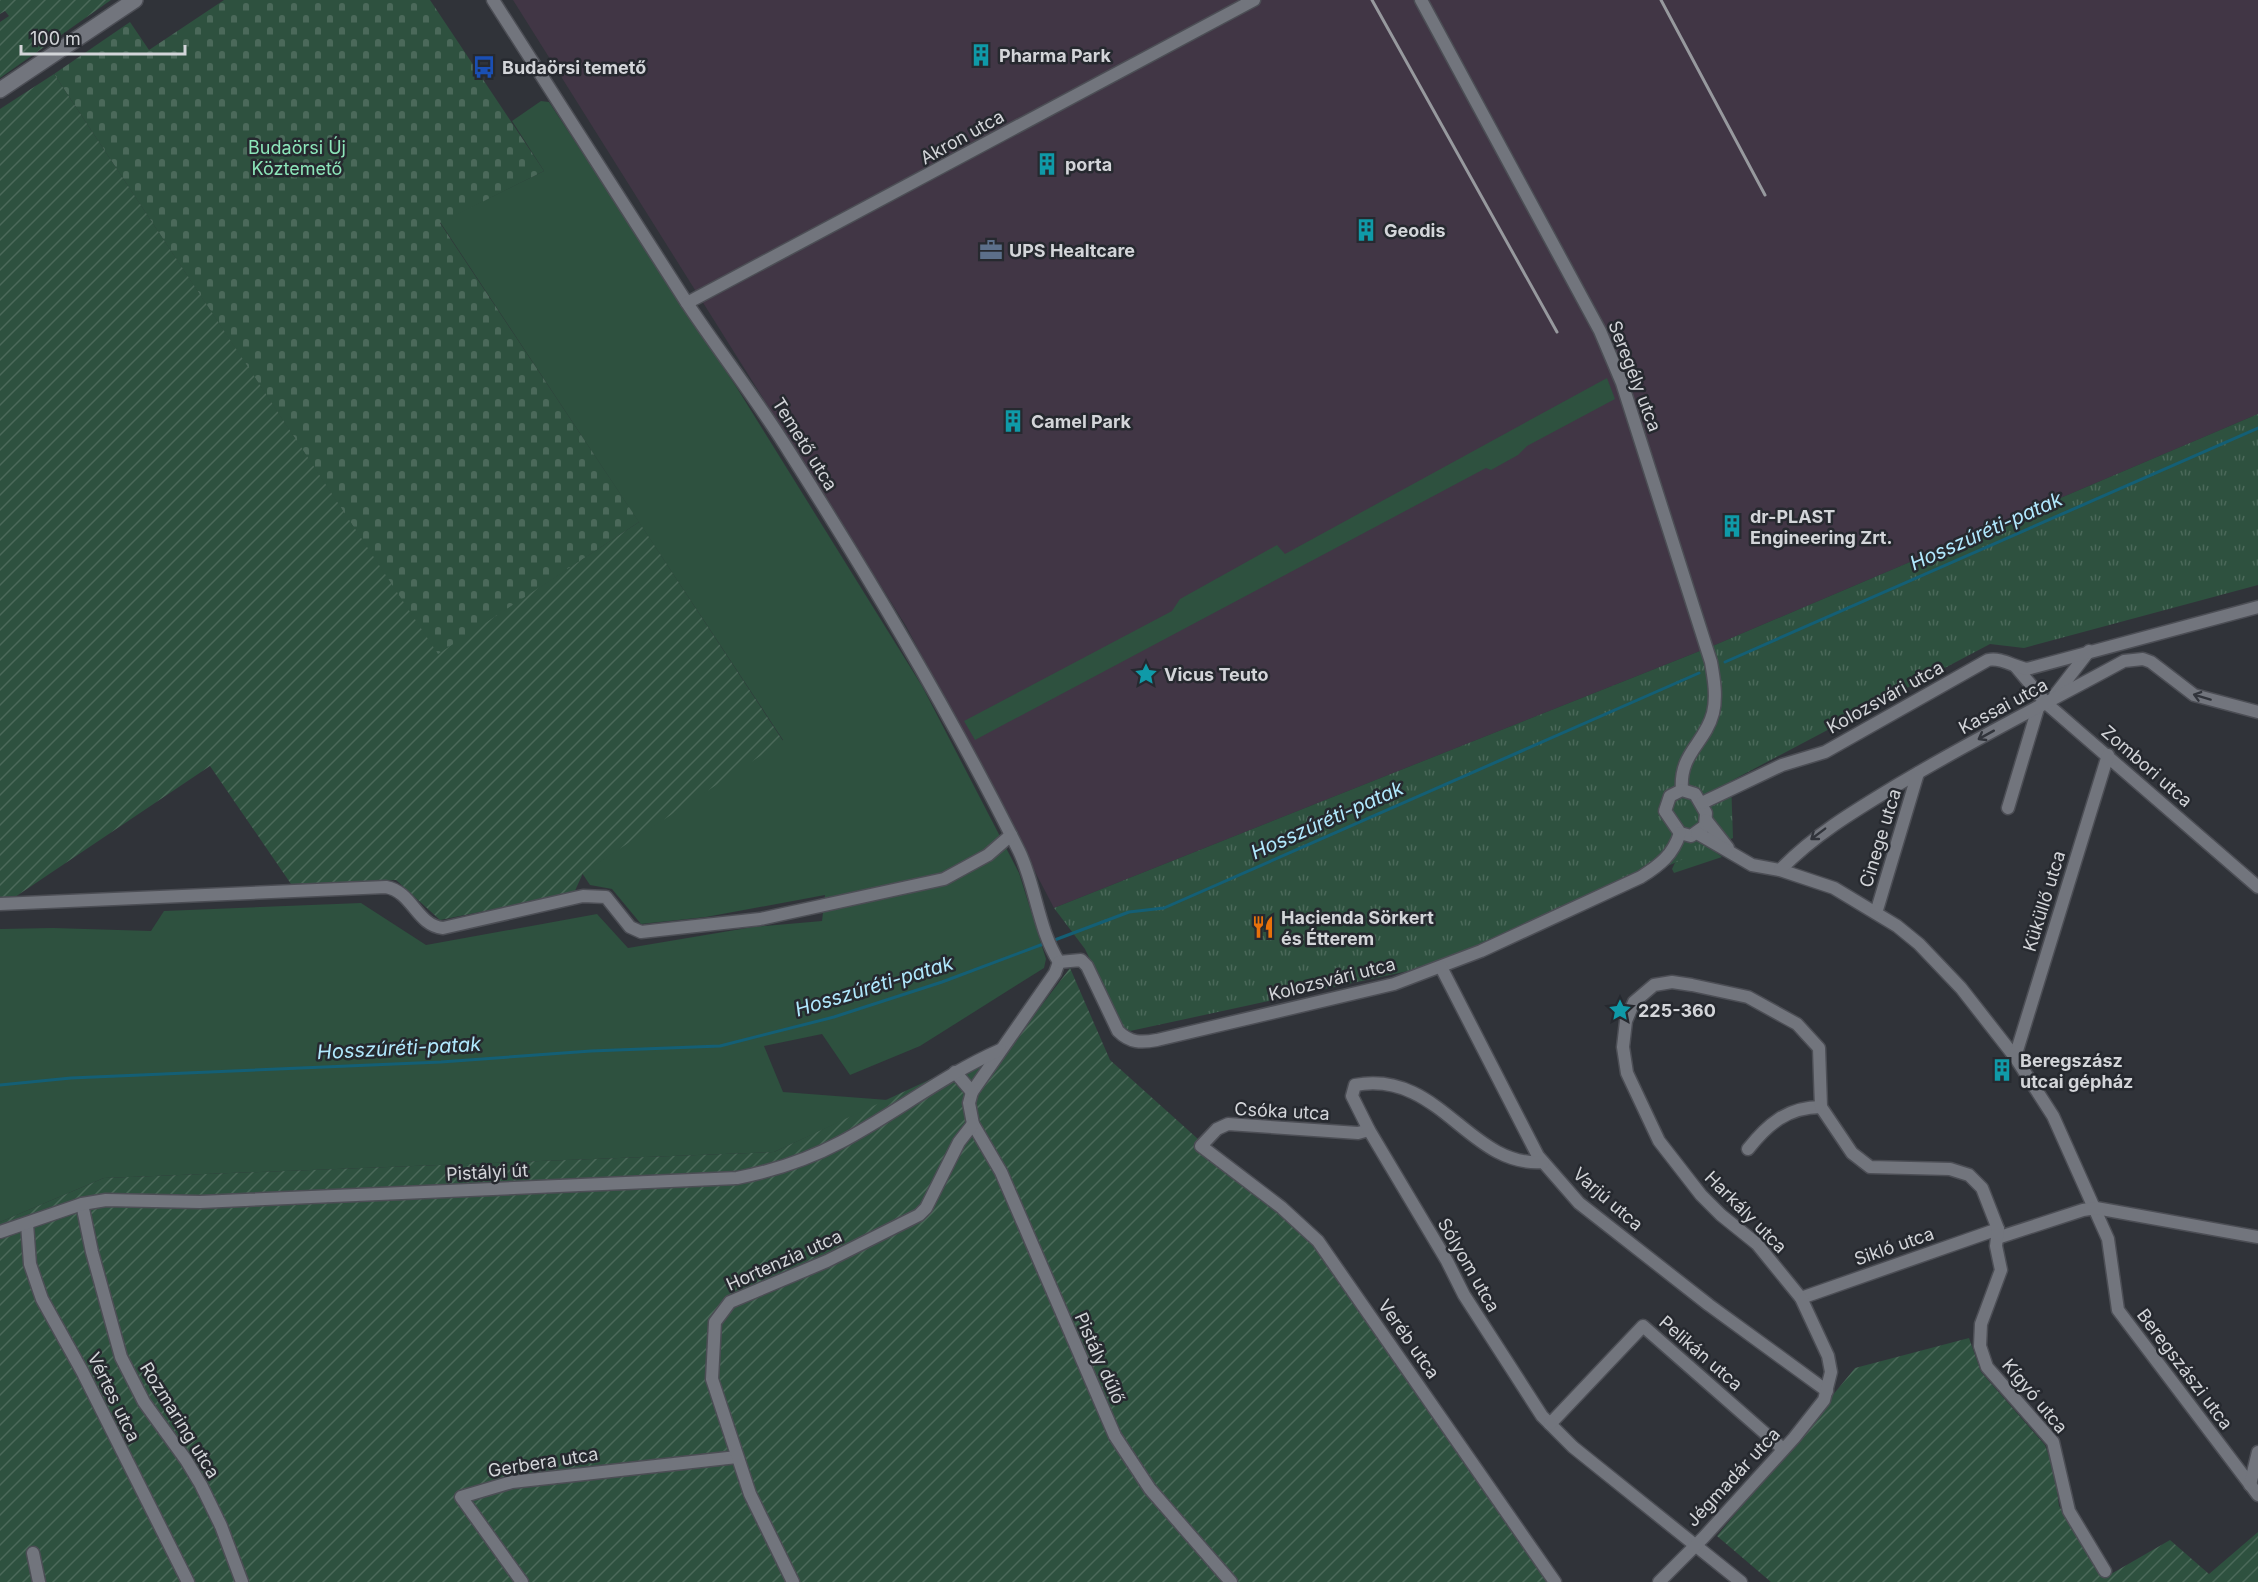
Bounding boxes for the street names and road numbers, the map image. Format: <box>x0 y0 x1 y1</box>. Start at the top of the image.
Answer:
street label: Akron utca <box>917 105 1007 169</box>
street label: Seregély utca <box>1604 318 1666 434</box>
street label: Temető utca <box>768 394 842 494</box>
street label: Kolozsvári utca <box>1823 656 1947 738</box>
street label: Kassai utca <box>1955 674 2051 738</box>
street label: Zombori utca <box>2097 721 2197 811</box>
street label: Cinege utca <box>1855 786 1905 890</box>
street label: Küküllő utca <box>2019 848 2069 954</box>
street label: Kolozsvári utca <box>1266 953 1398 1005</box>
street label: Csóka utca <box>1234 1098 1330 1124</box>
street label: Pistályi út <box>446 1159 529 1185</box>
street label: Varjú utca <box>1569 1163 1647 1235</box>
street label: Harkály utca <box>1701 1167 1791 1257</box>
street label: Sólyom utca <box>1434 1214 1504 1316</box>
street label: Sikló utca <box>1851 1223 1937 1269</box>
street label: Hortenzia utca <box>723 1225 845 1295</box>
street label: Veréb utca <box>1374 1295 1444 1383</box>
street label: Beregszászi utca <box>2133 1305 2237 1433</box>
street label: Pistály dűlő <box>1070 1309 1130 1407</box>
street label: Pelikán utca <box>1655 1311 1747 1395</box>
street label: Vértes utca <box>83 1349 145 1445</box>
street label: Kígyó utca <box>1998 1355 2072 1437</box>
street label: Rozmaring utca <box>136 1358 224 1482</box>
street label: Jégmadár utca <box>1682 1423 1784 1531</box>
street label: Gerbera utca <box>486 1443 600 1481</box>

